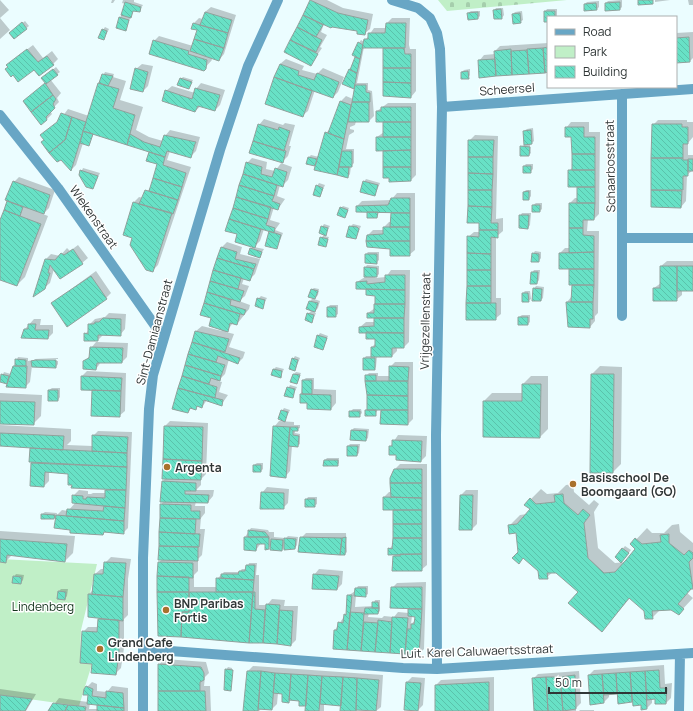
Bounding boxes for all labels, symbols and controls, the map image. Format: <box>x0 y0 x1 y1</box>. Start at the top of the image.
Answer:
legend <box>547 16 677 88</box>
text: Road <box>583 23 611 40</box>
text: Park <box>583 43 608 60</box>
text: Building <box>583 63 627 80</box>
street label: Scheersel <box>479 79 535 99</box>
street label: Schaarbosstraat <box>601 119 619 212</box>
street label: Wiekenstraat <box>66 182 122 252</box>
street label: Vrijgezellenstraat <box>416 272 434 370</box>
street label: Sint-Damiaanstraat <box>132 277 176 387</box>
place label: Argenta <box>175 459 222 476</box>
marker: Argenta <box>162 462 172 472</box>
place label: Basisschool De Boomgaard (GO) <box>581 469 677 500</box>
marker: Basisschool De Boomgaard (GO) <box>568 479 578 489</box>
place label: BNP Paribas Fortis <box>174 595 244 626</box>
park label: Lindenberg <box>12 598 74 615</box>
marker: BNP Paribas Fortis <box>161 605 171 615</box>
place label: Grand Cafe Lindenberg <box>108 634 174 665</box>
street label: Luit. Karel Caluwaertsstraat <box>400 640 554 662</box>
marker: Grand Cafe Lindenberg <box>95 644 105 654</box>
scale bar <box>549 669 666 695</box>
text: 50 m <box>555 674 582 691</box>

